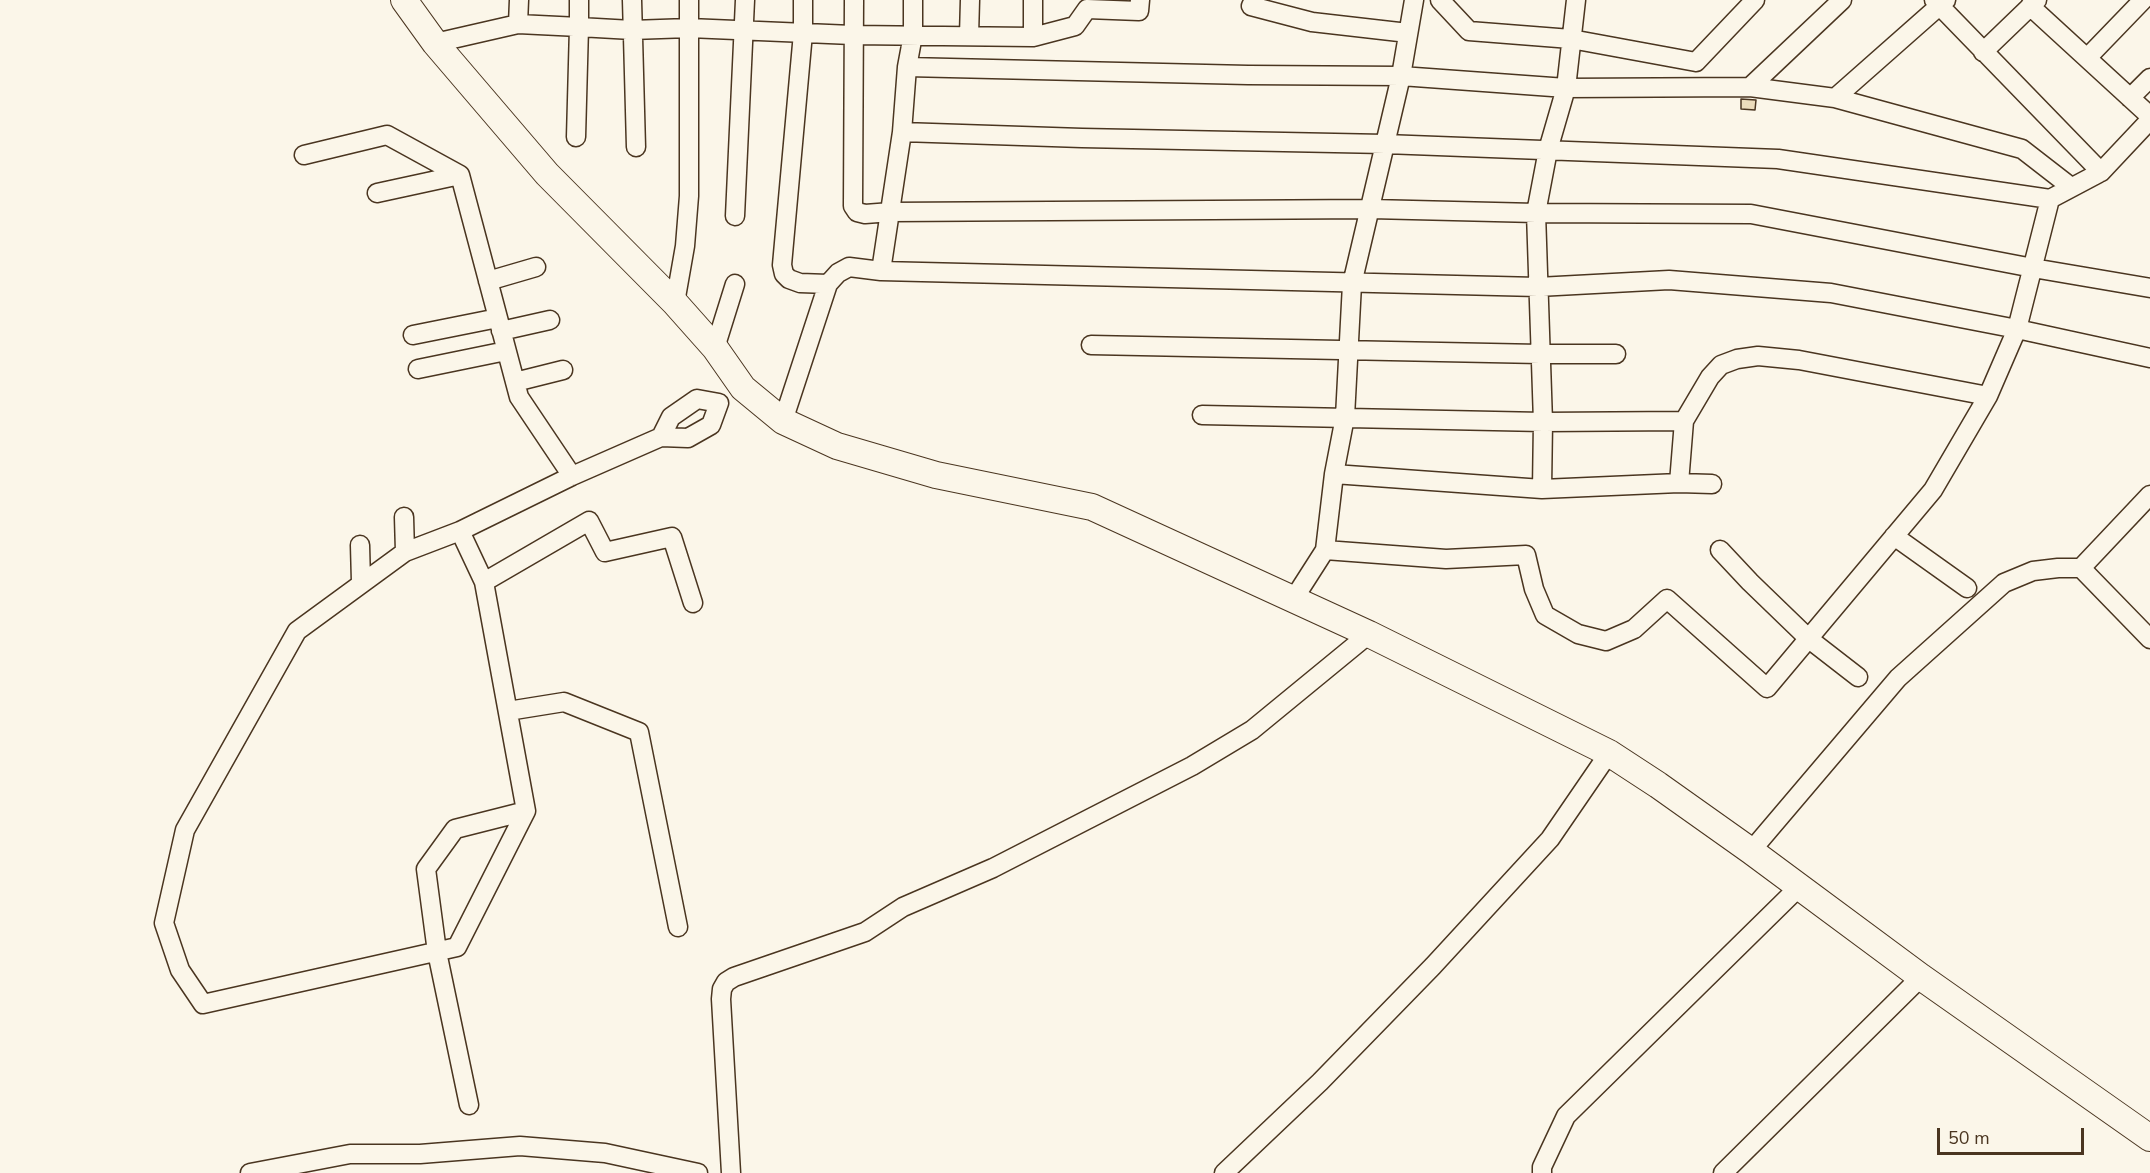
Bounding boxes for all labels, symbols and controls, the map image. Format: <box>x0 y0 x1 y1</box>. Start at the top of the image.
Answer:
scale bar <box>1940 1116 2087 1154</box>
text: 50 m <box>1948 1126 1990 1150</box>

